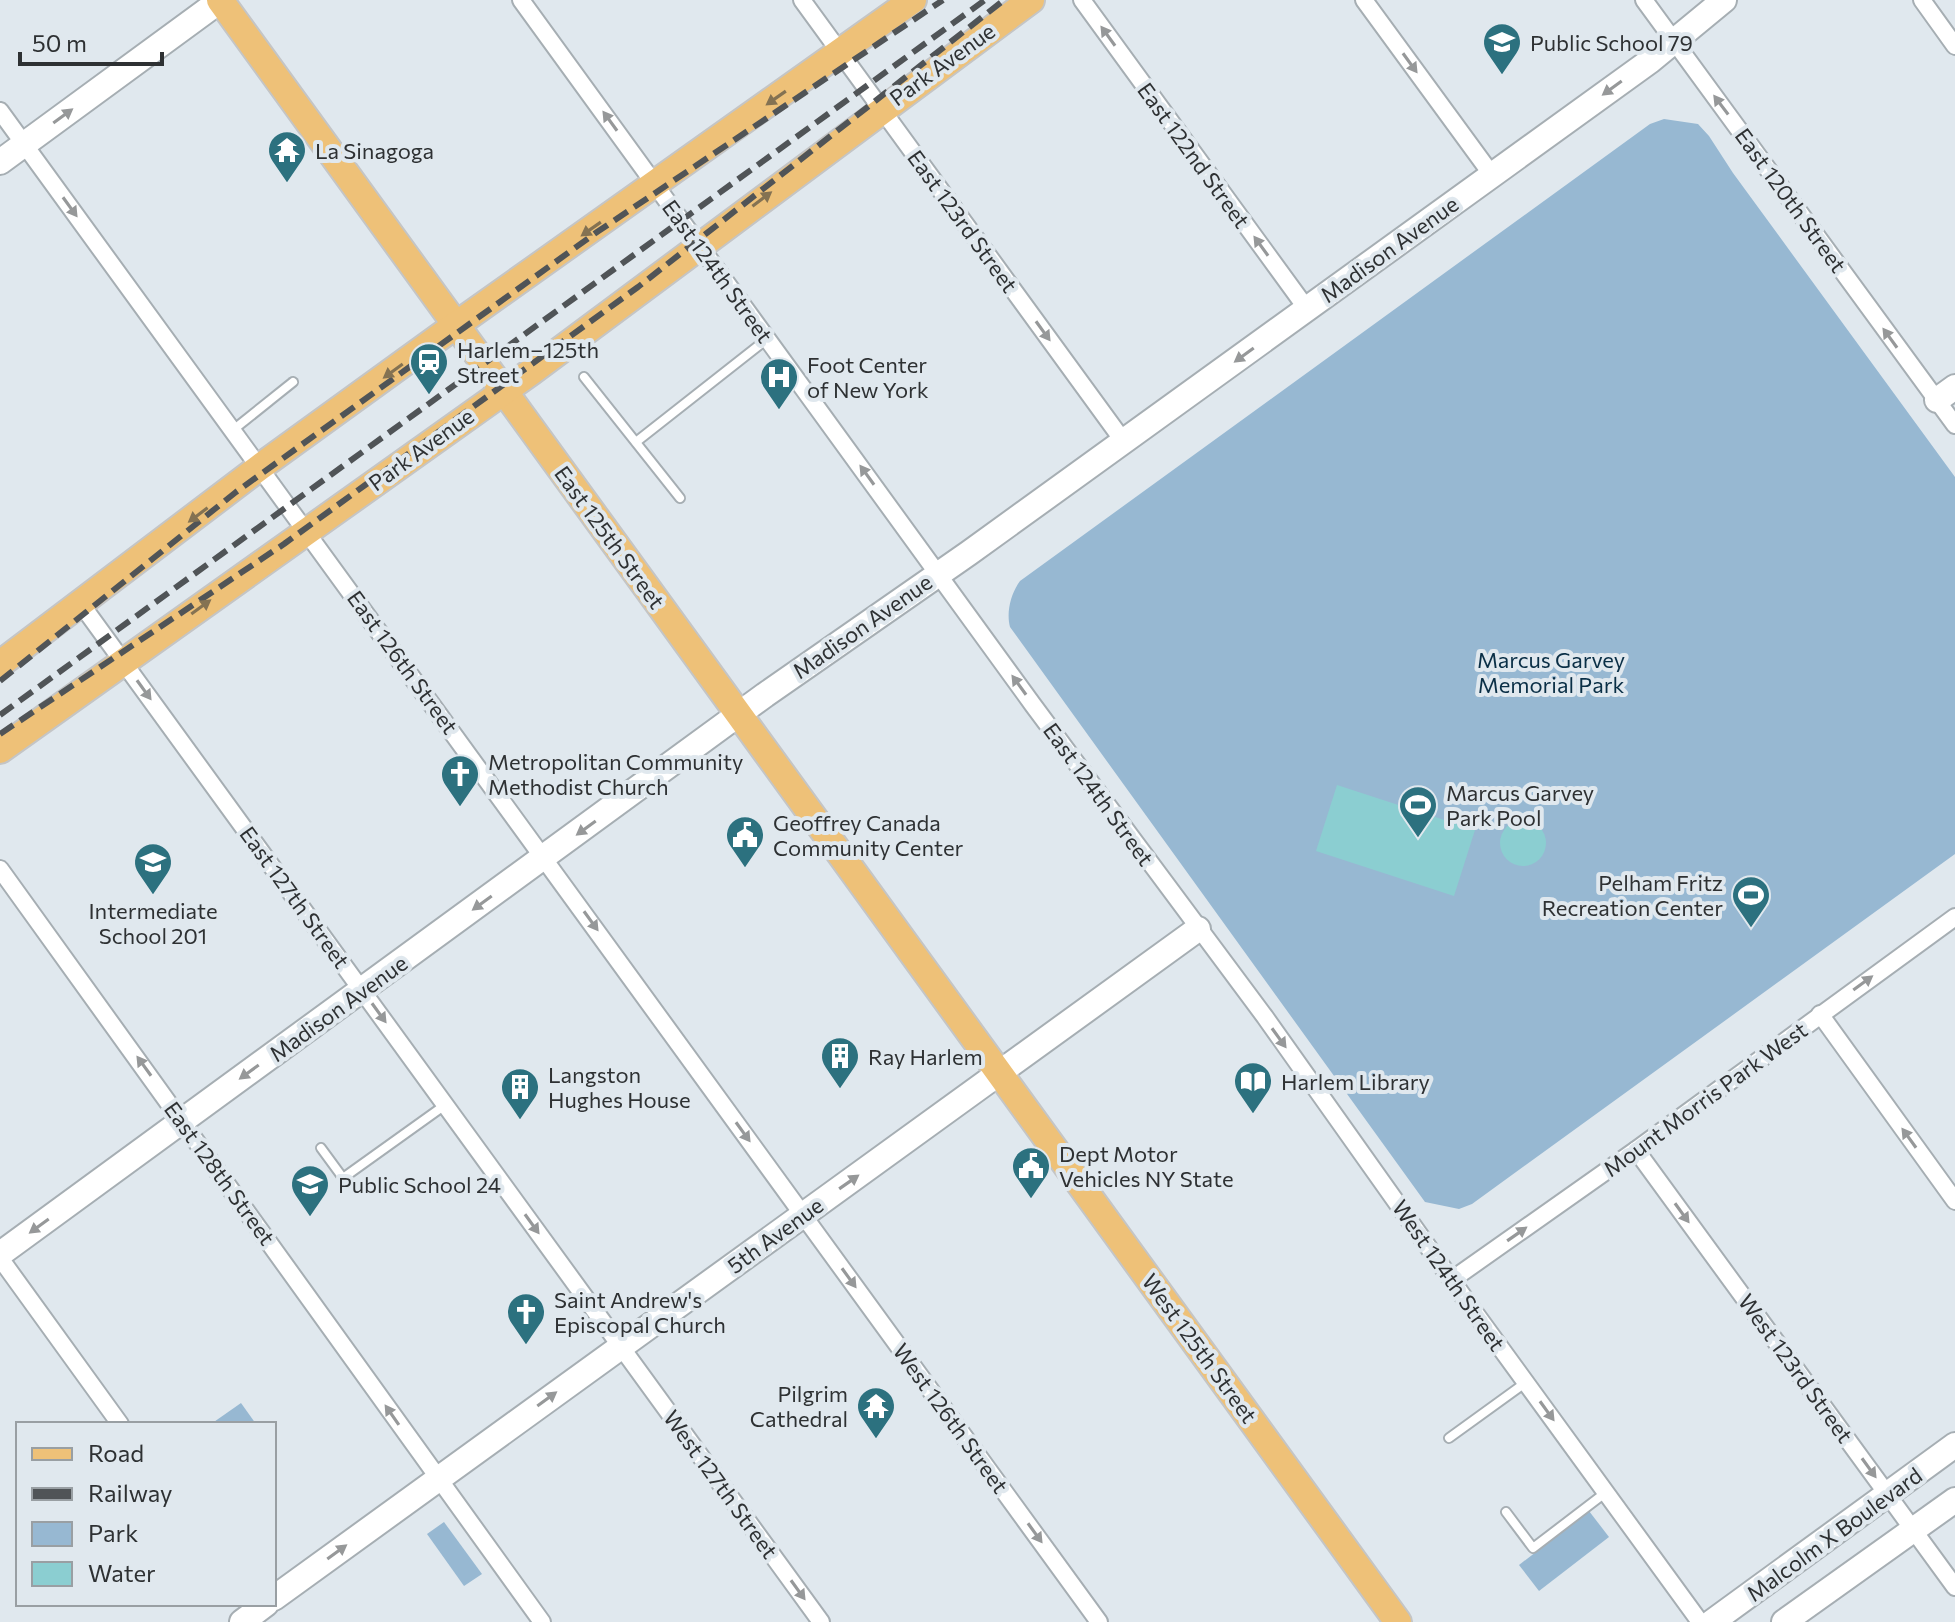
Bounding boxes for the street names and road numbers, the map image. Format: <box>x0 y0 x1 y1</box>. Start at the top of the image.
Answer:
street label: Park Avenue <box>884 17 1000 111</box>
street label: East 122nd Street <box>1132 77 1256 233</box>
street label: East 120th Street <box>1730 123 1852 277</box>
street label: East 123rd Street <box>902 145 1024 297</box>
street label: Madison Avenue <box>1315 190 1463 308</box>
street label: East 124th Street <box>657 194 779 348</box>
street label: Park Avenue <box>363 402 479 496</box>
street label: East 125th Street <box>549 460 671 614</box>
street label: Madison Avenue <box>787 568 937 684</box>
street label: East 126th Street <box>342 585 464 739</box>
street label: East 124th Street <box>1038 717 1160 871</box>
street label: East 127th Street <box>234 821 356 973</box>
street label: Madison Avenue <box>264 949 412 1067</box>
street label: Mount Morris Park West <box>1598 1016 1812 1182</box>
street label: East 128th Street <box>159 1096 281 1250</box>
street label: 5th Avenue <box>722 1191 828 1279</box>
street label: West 124th Street <box>1387 1194 1511 1356</box>
street label: West 125th Street <box>1137 1268 1263 1428</box>
street label: West 123rd Street <box>1733 1288 1859 1448</box>
street label: West 126th Street <box>888 1338 1014 1498</box>
street label: West 127th Street <box>658 1405 784 1563</box>
street label: Malcolm X Boulevard <box>1741 1461 1927 1607</box>

